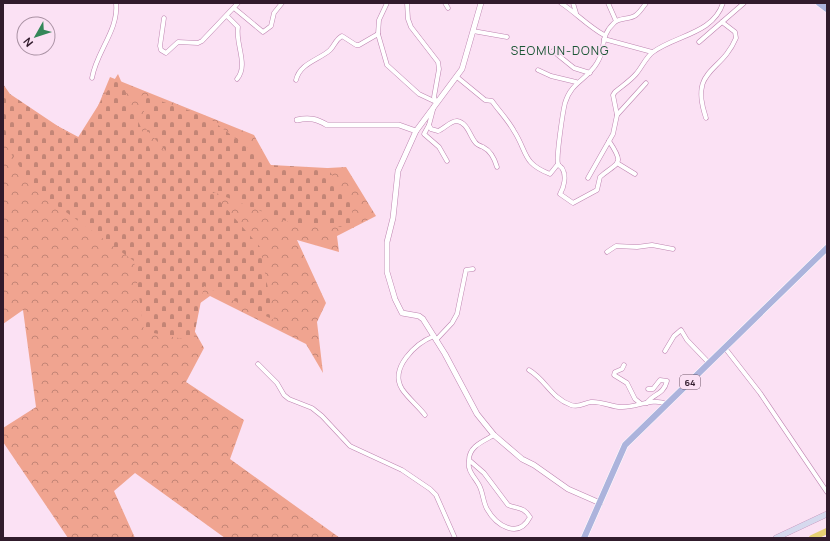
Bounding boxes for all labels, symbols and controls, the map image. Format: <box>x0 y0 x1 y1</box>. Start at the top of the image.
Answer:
north arrow <box>16 16 56 56</box>
text: N <box>19 35 36 50</box>
district label: SEOMUN-DONG <box>511 42 609 59</box>
road number: 64 <box>680 375 700 389</box>

